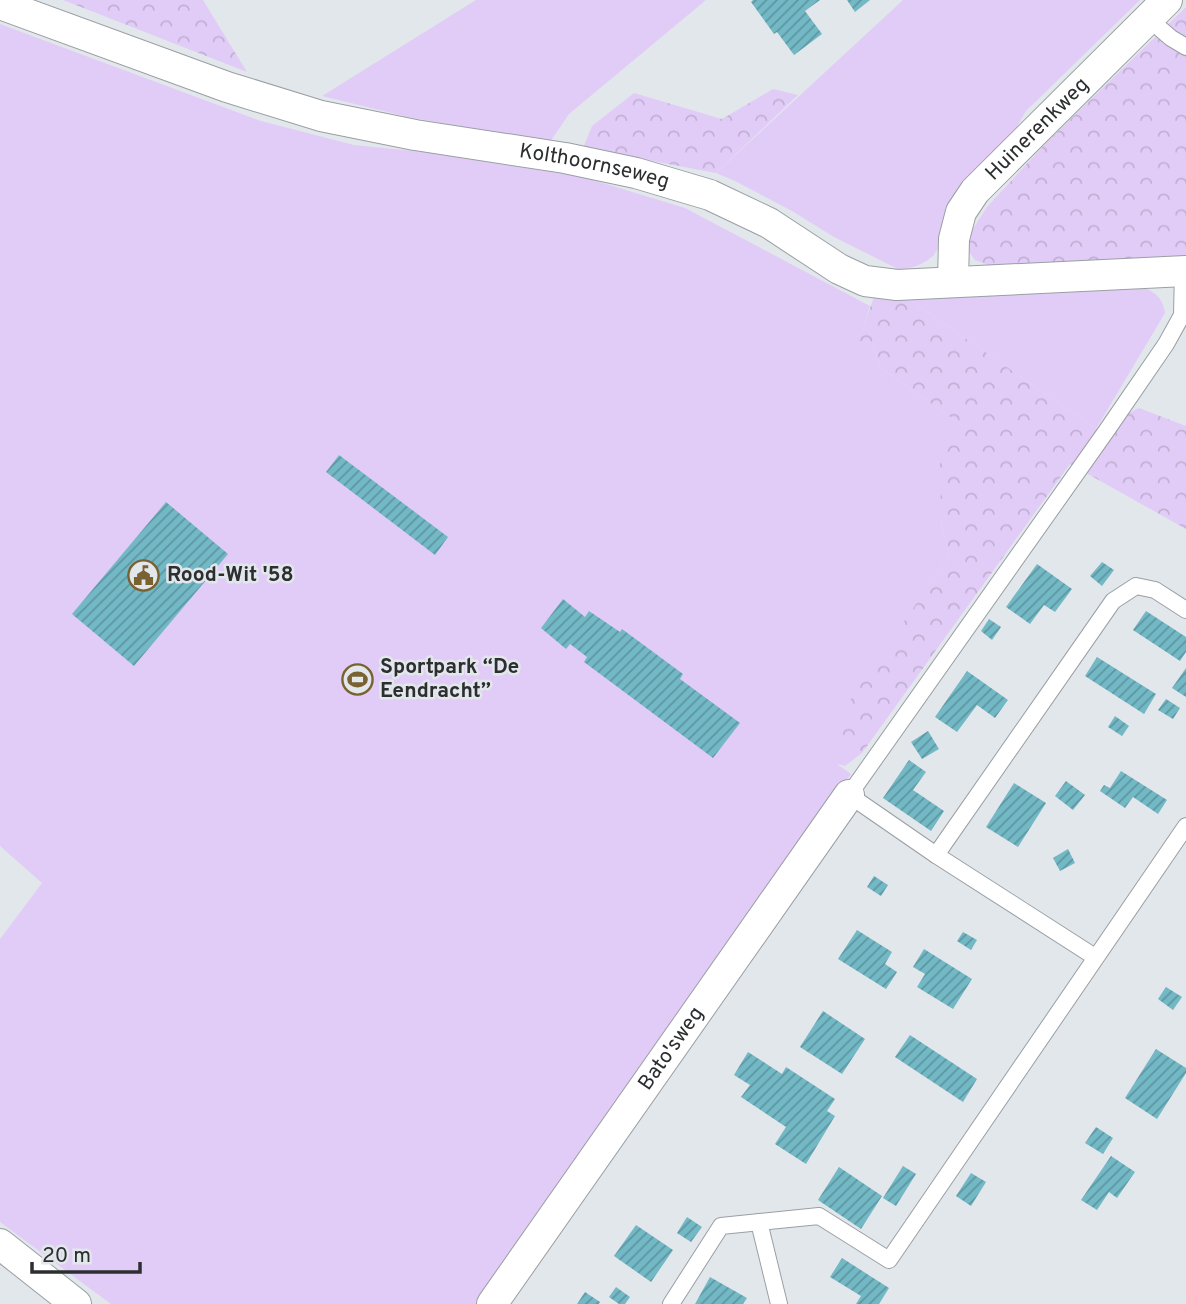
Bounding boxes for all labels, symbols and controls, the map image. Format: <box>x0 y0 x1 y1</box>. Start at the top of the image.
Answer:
street label: Huinerenkweg <box>980 72 1095 186</box>
street label: Kolthoornseweg <box>517 138 673 196</box>
public building icon: Rood-Wit '58 <box>127 558 161 592</box>
place label: Rood-Wit '58 <box>167 562 294 589</box>
place label: Sportpark “De Eendracht” <box>380 654 519 705</box>
sports icon: Sportpark “De Eendracht” <box>340 662 374 696</box>
street label: Bato'sweg <box>632 1001 710 1096</box>
scale bar <box>32 1230 140 1274</box>
text: 20 m <box>42 1243 91 1270</box>

